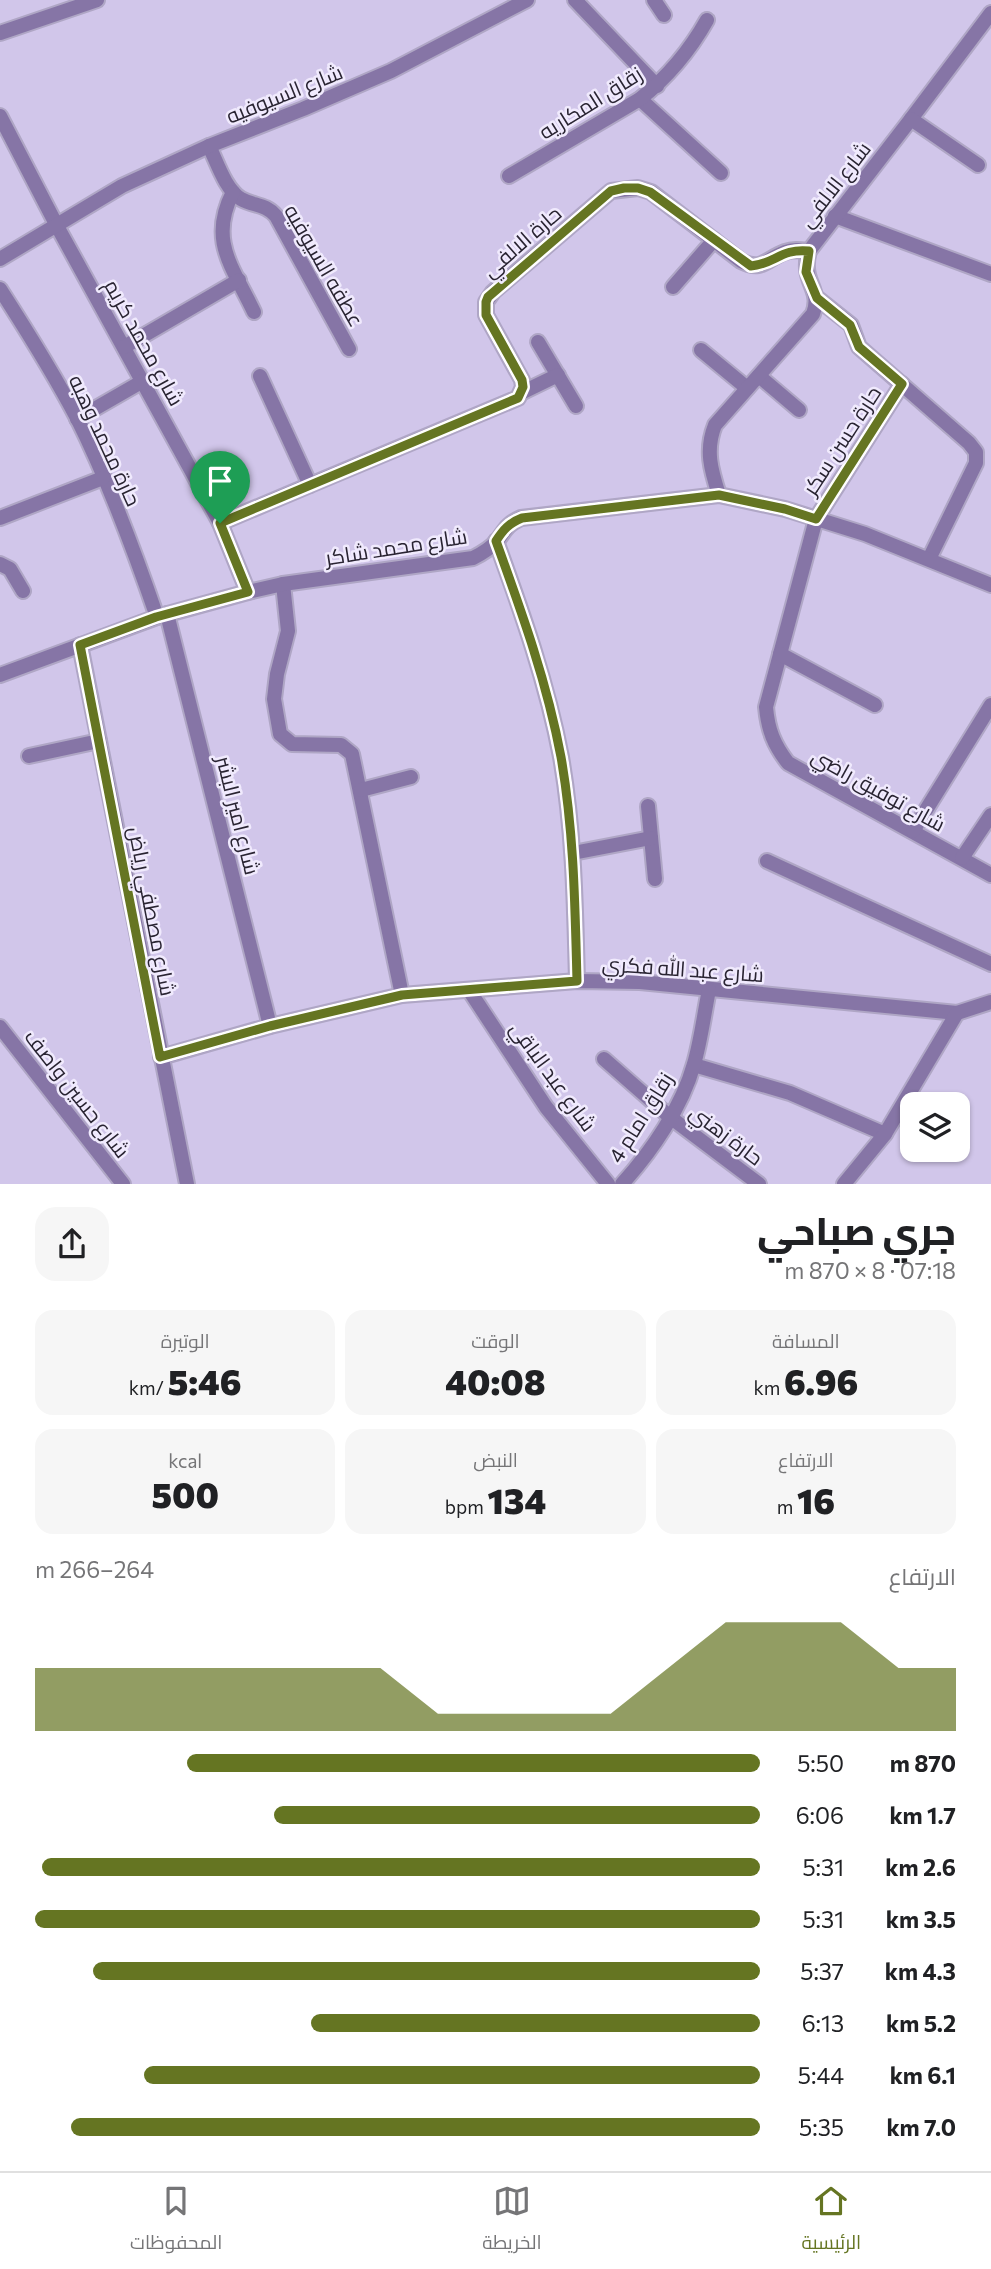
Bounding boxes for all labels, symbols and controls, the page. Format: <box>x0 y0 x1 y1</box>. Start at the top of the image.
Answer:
street label: شارع السيوفيه <box>222 58 347 131</box>
street label: زقاق المكاريه <box>534 60 647 145</box>
street label: شارع الالفي <box>793 136 879 235</box>
street label: عطفه السيوفيه <box>279 200 370 331</box>
street label: حارة الالفي <box>476 200 569 286</box>
street label: شارع محمد كريم <box>97 274 190 411</box>
street label: حارة محمد وهبه <box>64 370 147 510</box>
street label: حارة حسن سكر <box>796 381 887 501</box>
pin <box>190 451 250 523</box>
icon: arrive <box>201 462 239 500</box>
street label: شارع محمد شاكر <box>322 522 469 573</box>
street label: شارع توفيق راضي <box>806 742 950 839</box>
street label: شارع امير البشر <box>209 752 266 878</box>
street label: شارع مصطفي رياض <box>119 824 182 999</box>
street label: شارع عبد الله فكري <box>601 950 765 991</box>
street label: شارع عبد الباقي <box>502 1016 602 1139</box>
street label: شارع حسين واصف <box>18 1024 136 1164</box>
street label: زقاق امام 4 <box>602 1067 680 1168</box>
map controls <box>900 1092 970 1162</box>
button: layers <box>900 1092 970 1162</box>
street label: حارة زهني <box>682 1098 769 1174</box>
text: جري صباحي <box>757 1206 956 1253</box>
button: share <box>35 1207 109 1281</box>
text: 07:18 · 8 × 870 m <box>784 1256 956 1284</box>
text: الوتيرة <box>161 1329 210 1352</box>
text: الوقت <box>471 1329 520 1352</box>
text: المسافة <box>772 1329 840 1352</box>
text: 5:46 <box>168 1359 242 1402</box>
text: 40:08 <box>445 1359 546 1402</box>
text: 6.96 <box>784 1359 858 1402</box>
text: /km <box>129 1376 168 1399</box>
text: km <box>753 1376 784 1399</box>
text: النبض <box>473 1448 518 1471</box>
text: الارتفاع <box>778 1448 834 1471</box>
text: kcal <box>168 1449 202 1472</box>
text: 500 <box>151 1472 219 1515</box>
text: 134 <box>488 1478 546 1521</box>
text: 16 <box>797 1478 835 1521</box>
text: bpm <box>445 1495 488 1518</box>
text: m <box>777 1495 797 1518</box>
text: 264–266 m <box>35 1555 154 1583</box>
text: الارتفاع <box>889 1562 956 1590</box>
text: 5:50 <box>797 1749 844 1777</box>
text: 870 m <box>890 1749 956 1777</box>
text: 6:06 <box>796 1801 844 1829</box>
text: 1.7 km <box>889 1801 956 1829</box>
text: 5:31 <box>802 1853 844 1881</box>
text: 2.6 km <box>885 1853 956 1881</box>
text: 5:31 <box>802 1905 844 1933</box>
text: 3.5 km <box>886 1905 956 1933</box>
text: 5:37 <box>800 1957 844 1985</box>
text: 4.3 km <box>885 1957 956 1985</box>
text: 6:13 <box>802 2009 844 2037</box>
text: 5.2 km <box>886 2009 956 2037</box>
text: 5:44 <box>798 2061 844 2089</box>
text: 6.1 km <box>890 2061 956 2089</box>
text: 5:35 <box>799 2113 844 2141</box>
text: 7.0 km <box>886 2113 956 2141</box>
tab: المحفوظات <box>130 2182 222 2260</box>
tab: الخريطة <box>482 2182 542 2260</box>
tab: الرئيسية <box>801 2182 861 2260</box>

